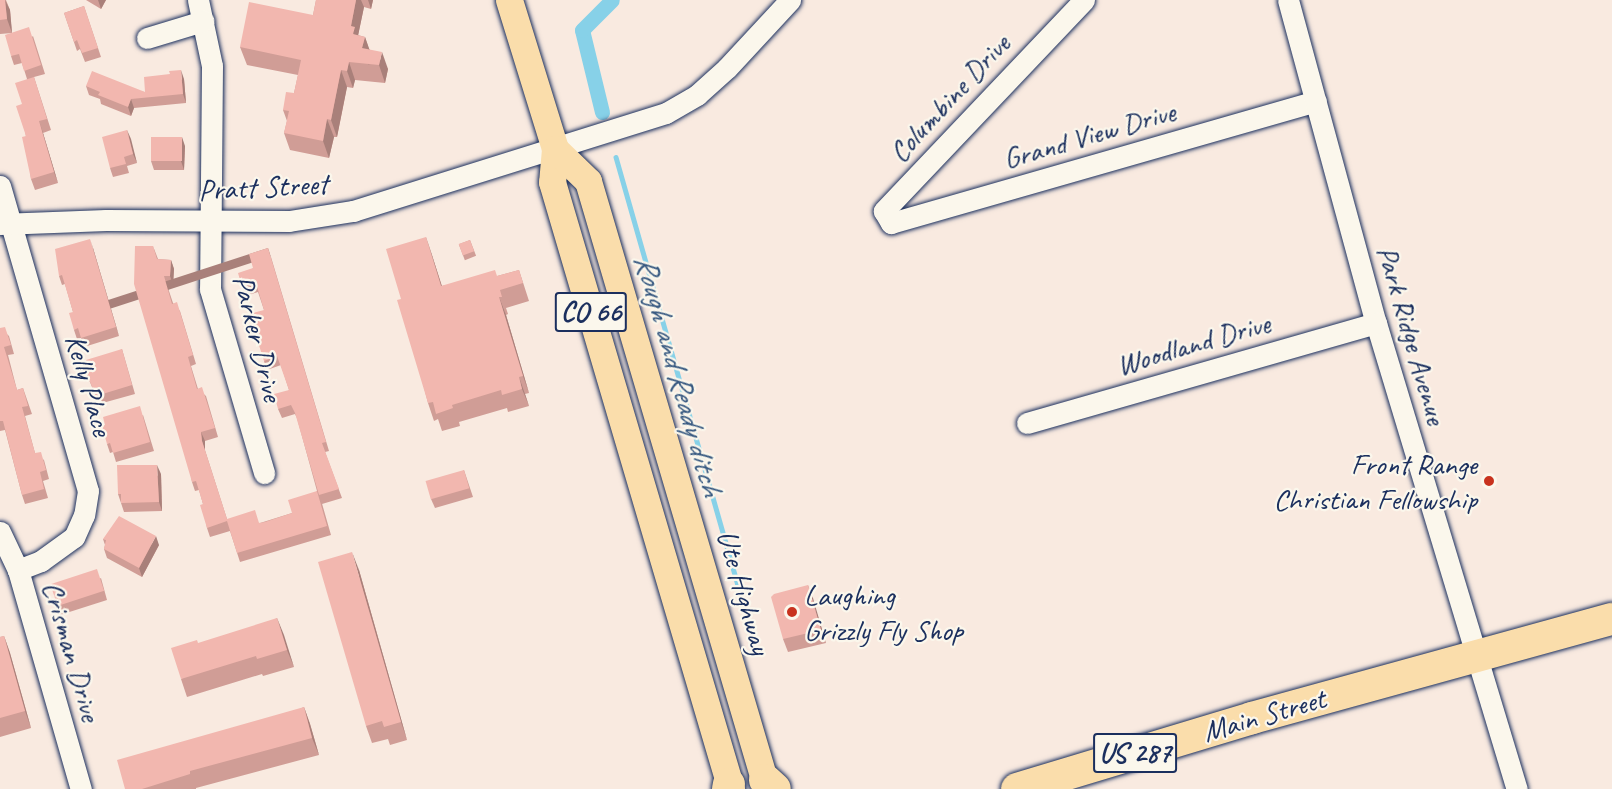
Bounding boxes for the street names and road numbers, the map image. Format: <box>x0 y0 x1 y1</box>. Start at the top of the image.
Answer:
street label: Columbine Drive <box>880 26 1018 170</box>
street label: Grand View Drive <box>999 93 1179 177</box>
street label: Pratt Street <box>197 166 329 208</box>
street label: Park Ridge Avenue <box>1369 241 1455 429</box>
street label: Parker Drive <box>225 271 291 405</box>
road number: CO 66 <box>554 287 628 337</box>
street label: Woodland Drive <box>1112 305 1274 383</box>
street label: Kelly Place <box>57 330 121 440</box>
street label: Ute Highway <box>709 526 779 658</box>
street label: Crisman Drive <box>35 577 109 725</box>
street label: Main Street <box>1198 680 1330 750</box>
road number: US 287 <box>1093 728 1177 778</box>

